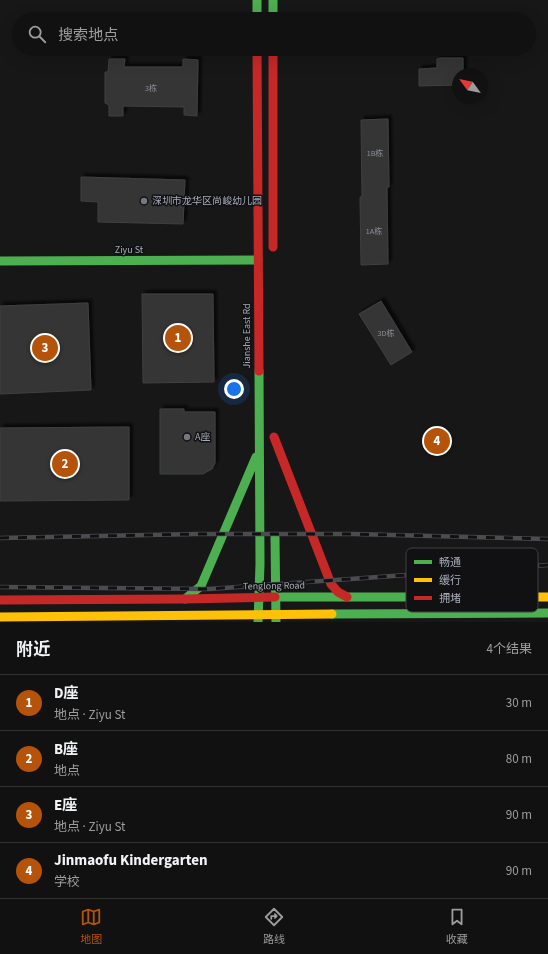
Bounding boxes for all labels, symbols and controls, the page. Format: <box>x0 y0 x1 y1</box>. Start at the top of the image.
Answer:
search box <box>12 12 536 56</box>
icon: search <box>26 23 48 45</box>
text: 搜索地点 <box>58 25 118 46</box>
north arrow <box>452 68 488 104</box>
house number: 3栋 <box>145 83 157 94</box>
house number: 1B栋 <box>367 148 383 159</box>
place label: 深圳市龙华区尚峻幼儿园 <box>152 194 262 208</box>
marker: 深圳市龙华区尚峻幼儿园 <box>139 196 149 206</box>
house number: 1A栋 <box>366 226 382 237</box>
street label: Ziyu St <box>115 243 144 257</box>
street label: Jianshe East Rd <box>240 303 254 369</box>
pin: 1 <box>165 323 191 353</box>
house number: 3D栋 <box>378 328 394 339</box>
pin: 3 <box>32 333 58 363</box>
your location <box>224 379 244 399</box>
pin: 4 <box>424 426 450 456</box>
place label: A座 <box>195 430 210 444</box>
marker: A座 <box>182 432 192 442</box>
pin: 2 <box>52 449 78 479</box>
legend <box>406 548 538 612</box>
text: 畅通 <box>439 555 461 570</box>
text: 缓行 <box>439 573 461 588</box>
street label: Tenglong Road <box>243 578 305 594</box>
text: 拥堵 <box>439 591 461 606</box>
text: 附近 <box>16 638 50 662</box>
text: 4个结果 <box>487 640 532 658</box>
text: D座 <box>54 683 79 704</box>
text: 1 <box>26 694 32 712</box>
text: 30 m <box>506 694 532 712</box>
text: 地点 · Ziyu St <box>54 706 125 724</box>
text: B座 <box>54 739 78 760</box>
text: 2 <box>26 750 32 768</box>
text: 80 m <box>506 750 532 768</box>
text: 地点 <box>54 762 80 780</box>
text: E座 <box>54 795 77 816</box>
text: 3 <box>26 806 32 824</box>
text: 90 m <box>506 806 532 824</box>
text: 地点 · Ziyu St <box>54 818 125 836</box>
text: Jinmaofu Kindergarten <box>54 850 208 871</box>
text: 4 <box>26 862 32 880</box>
text: 90 m <box>506 862 532 880</box>
text: 学校 <box>54 873 80 891</box>
tab: 地图 <box>80 906 102 947</box>
tab: 路线 <box>263 906 285 947</box>
tab: 收藏 <box>446 906 468 947</box>

